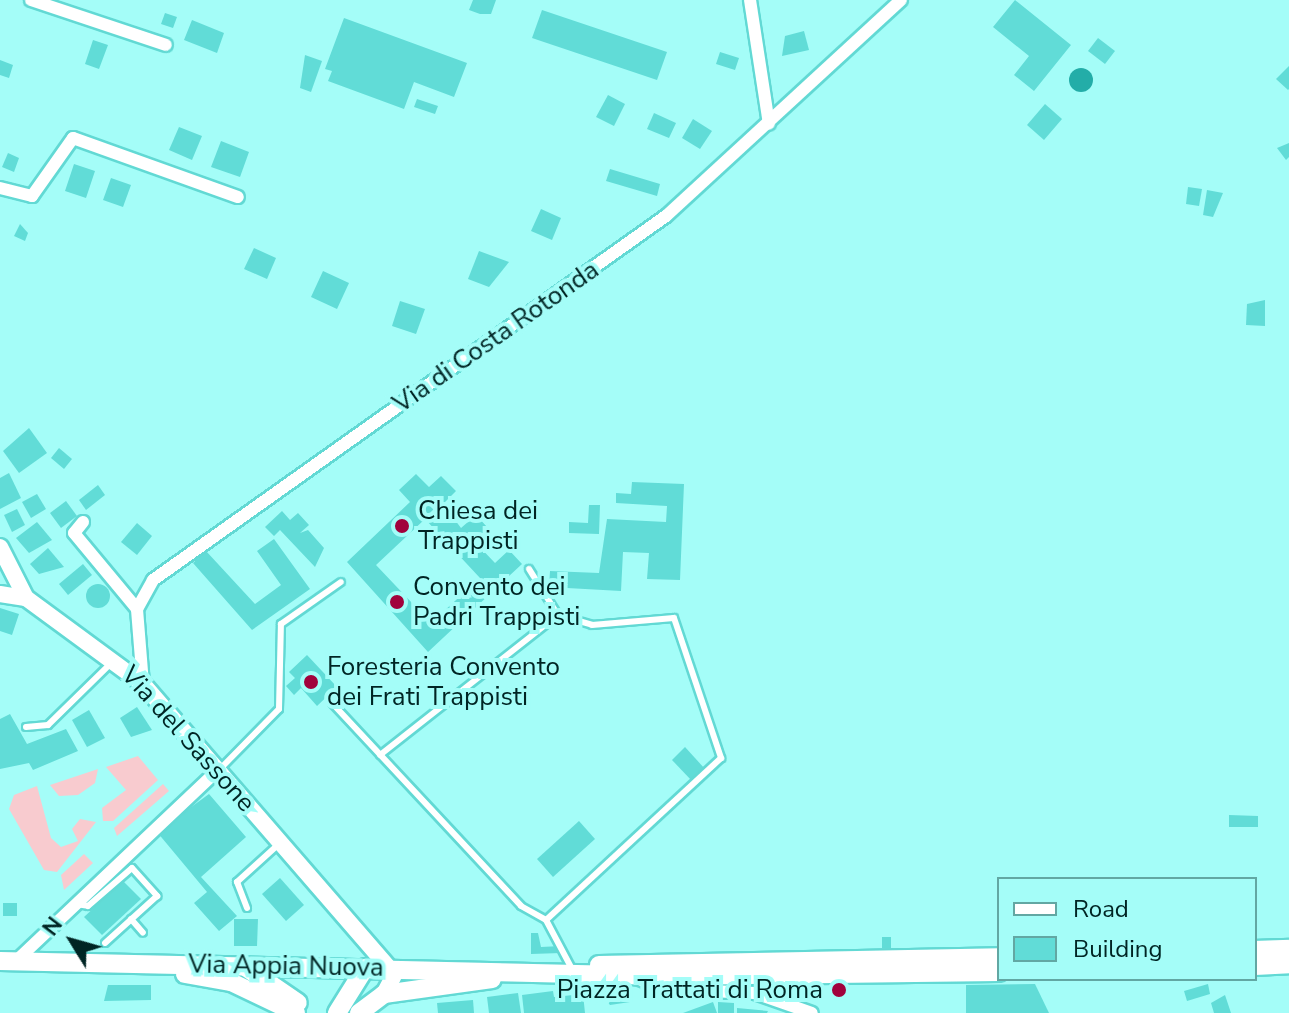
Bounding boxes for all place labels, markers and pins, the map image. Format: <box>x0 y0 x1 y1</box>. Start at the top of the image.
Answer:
place label: Chiesa dei Trappisti <box>418 495 538 556</box>
marker: Chiesa dei Trappisti <box>393 517 411 535</box>
place label: Convento dei Padri Trappisti <box>413 571 580 632</box>
marker: Convento dei Padri Trappisti <box>388 593 406 611</box>
place label: Foresteria Convento dei Frati Trappisti <box>327 651 560 712</box>
marker: Foresteria Convento dei Frati Trappisti <box>302 673 320 691</box>
place label: Piazza Trattati di Roma <box>557 974 823 1006</box>
marker: Piazza Trattati di Roma <box>830 981 848 999</box>

